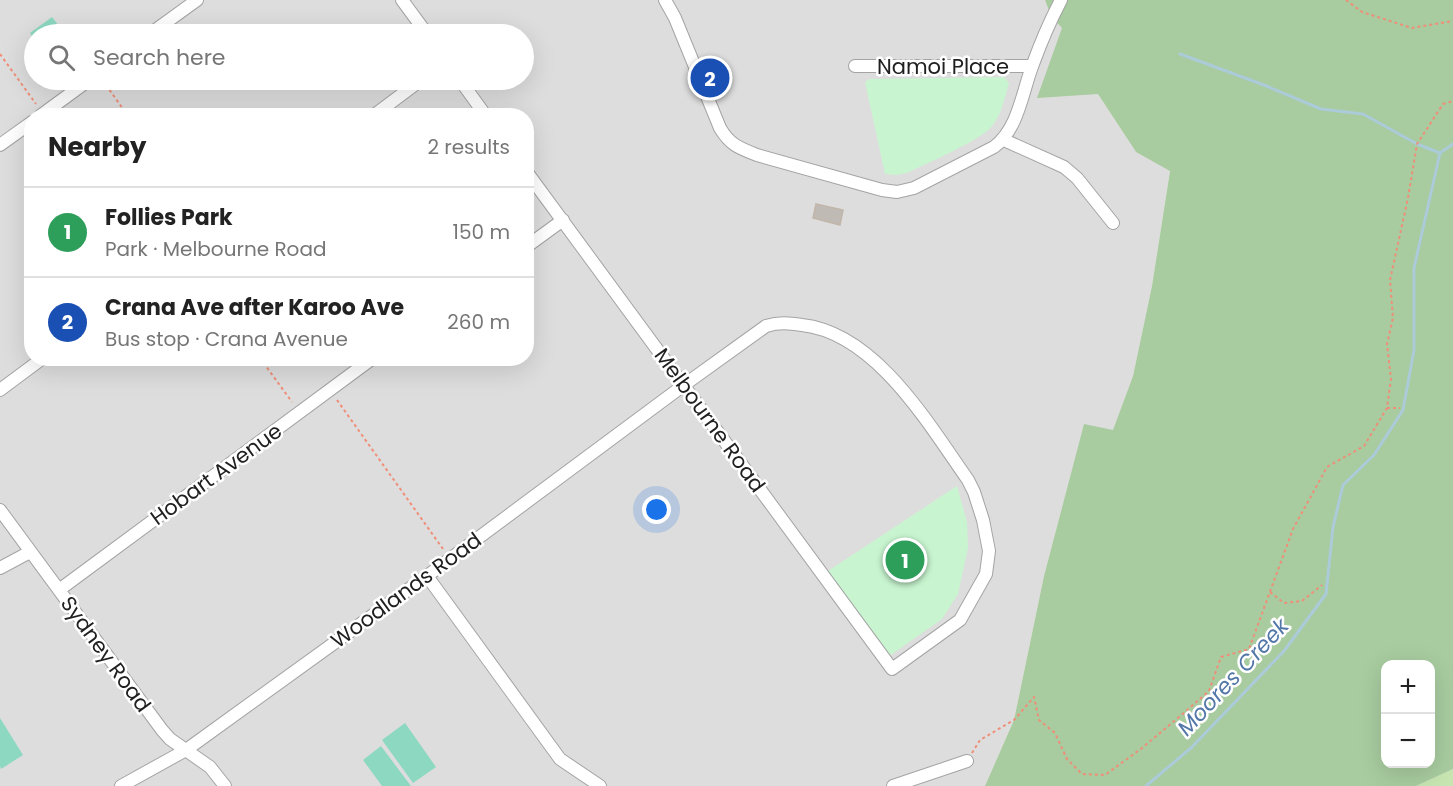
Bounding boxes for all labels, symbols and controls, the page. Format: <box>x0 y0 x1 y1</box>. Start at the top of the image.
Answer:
search box <box>24 24 534 90</box>
icon: search <box>45 41 78 74</box>
text: Search here <box>93 42 226 73</box>
street label: Namoi Place <box>877 52 1009 81</box>
pin: 2 <box>690 56 730 100</box>
text: Nearby <box>48 129 146 165</box>
text: 2 results <box>427 133 510 161</box>
text: Follies Park <box>105 202 233 233</box>
text: 1 <box>64 218 71 246</box>
text: 150 m <box>453 218 510 246</box>
text: Park · Melbourne Road <box>105 235 326 263</box>
text: Crana Ave after Karoo Ave <box>105 292 404 323</box>
text: 2 <box>62 308 73 336</box>
text: 260 m <box>447 308 510 336</box>
text: Bus stop · Crana Avenue <box>105 325 348 353</box>
street label: Melbourne Road <box>648 342 772 498</box>
street label: Hobart Avenue <box>144 416 288 532</box>
your location <box>642 495 671 524</box>
street label: Woodlands Road <box>325 525 487 655</box>
pin: 1 <box>886 538 924 582</box>
street label: Sydney Road <box>54 590 158 718</box>
water label: Moores Creek <box>1170 610 1297 743</box>
map controls <box>1381 660 1435 768</box>
button: + <box>1381 660 1435 714</box>
button: − <box>1381 714 1435 768</box>

